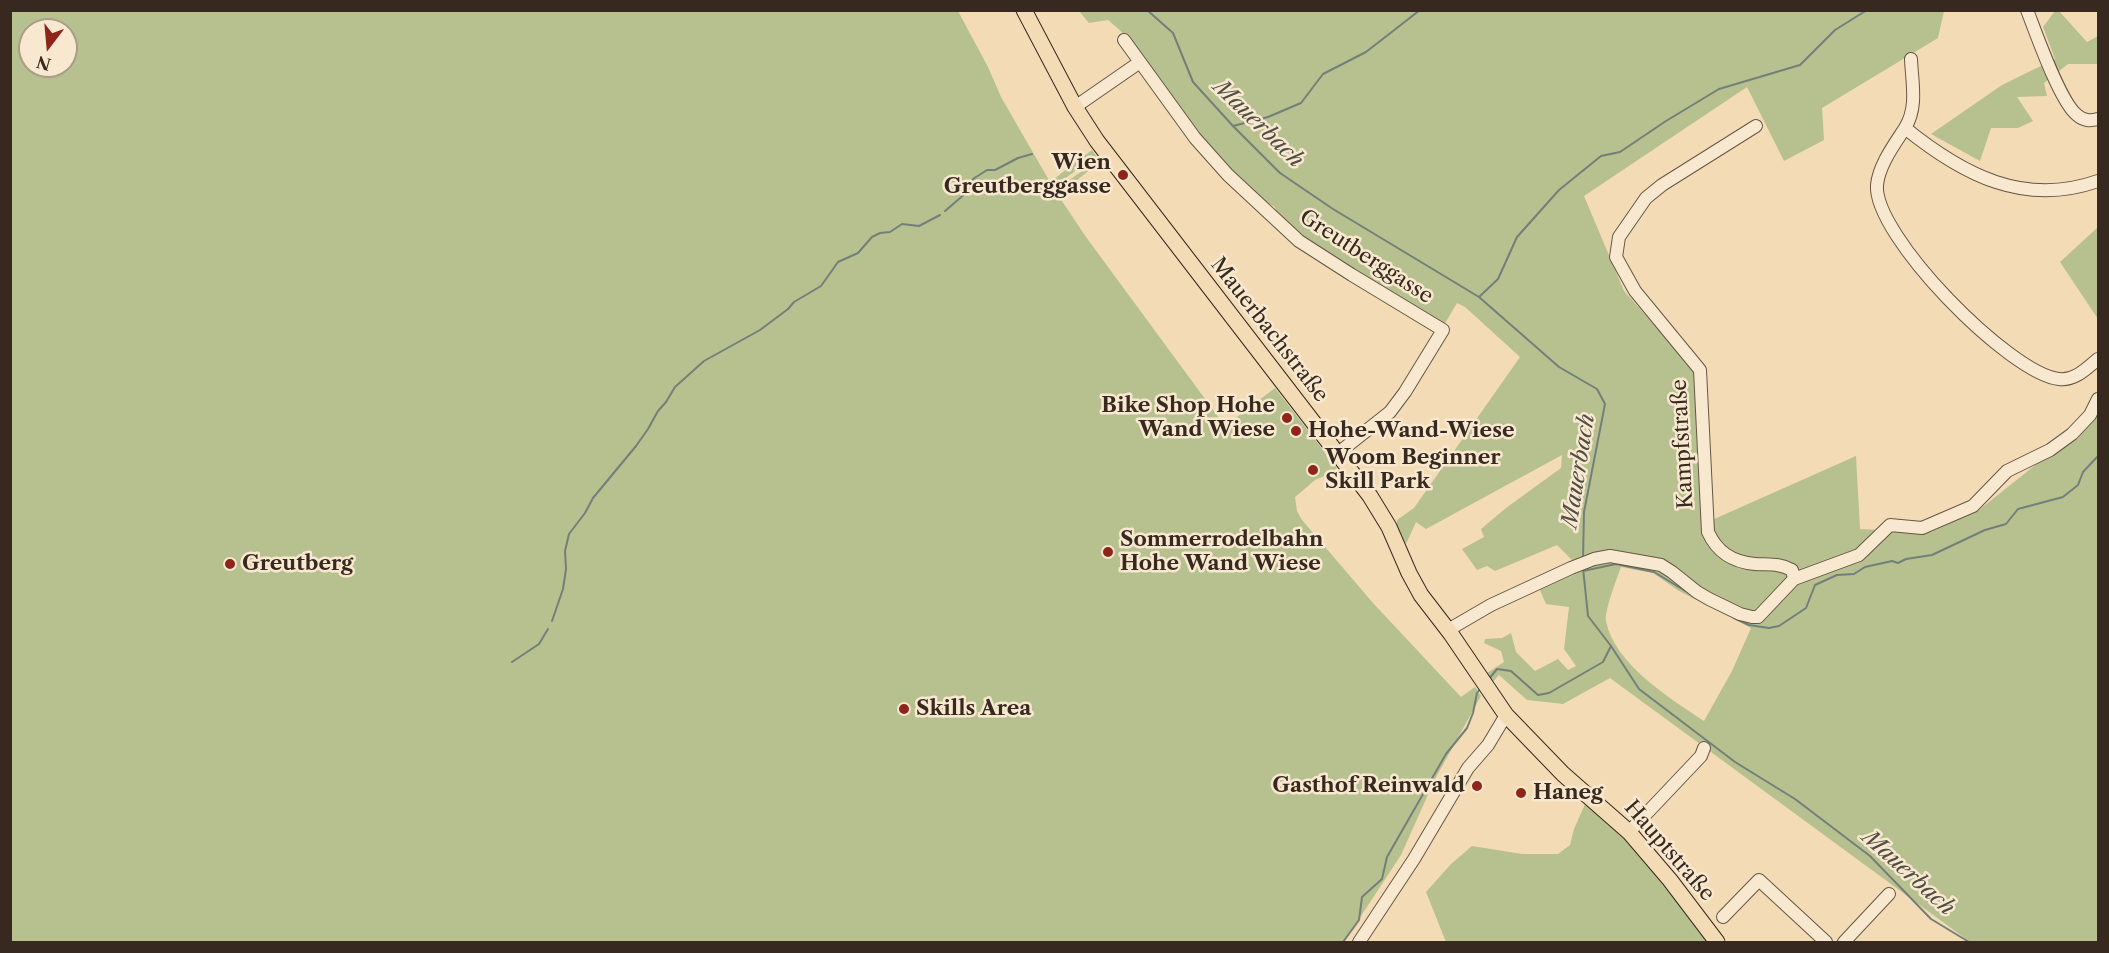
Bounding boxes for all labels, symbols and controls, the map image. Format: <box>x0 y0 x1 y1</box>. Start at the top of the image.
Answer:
north arrow <box>18 18 78 78</box>
text: N <box>34 52 53 75</box>
water label: Mauerbach <box>1207 74 1309 174</box>
place label: Wien Greutberggasse <box>944 150 1111 200</box>
marker: Wien Greutberggasse <box>1116 168 1130 182</box>
street label: Greutberggasse <box>1295 205 1437 309</box>
street label: Mauerbachstraße <box>1205 253 1333 407</box>
street label: Kampfstraße <box>1667 378 1699 510</box>
place label: Bike Shop Hohe Wand Wiese <box>1101 393 1275 443</box>
marker: Bike Shop Hohe Wand Wiese <box>1280 411 1294 425</box>
water label: Mauerbach <box>1557 412 1601 530</box>
place label: Hohe-Wand-Wiese <box>1308 418 1514 444</box>
marker: Hohe-Wand-Wiese <box>1289 424 1303 438</box>
place label: Woom Beginner Skill Park <box>1325 445 1501 495</box>
marker: Woom Beginner Skill Park <box>1306 463 1320 477</box>
place label: Sommerrodelbahn Hohe Wand Wiese <box>1120 527 1323 577</box>
marker: Sommerrodelbahn Hohe Wand Wiese <box>1101 545 1115 559</box>
place label: Greutberg <box>242 551 353 577</box>
marker: Greutberg <box>223 557 237 571</box>
place label: Skills Area <box>916 696 1032 722</box>
marker: Skills Area <box>897 702 911 716</box>
place label: Gasthof Reinwald <box>1272 773 1465 799</box>
marker: Gasthof Reinwald <box>1470 779 1484 793</box>
place label: Haneg <box>1533 780 1603 806</box>
marker: Haneg <box>1514 786 1528 800</box>
street label: Hauptstraße <box>1619 796 1719 906</box>
water label: Mauerbach <box>1856 825 1960 921</box>

